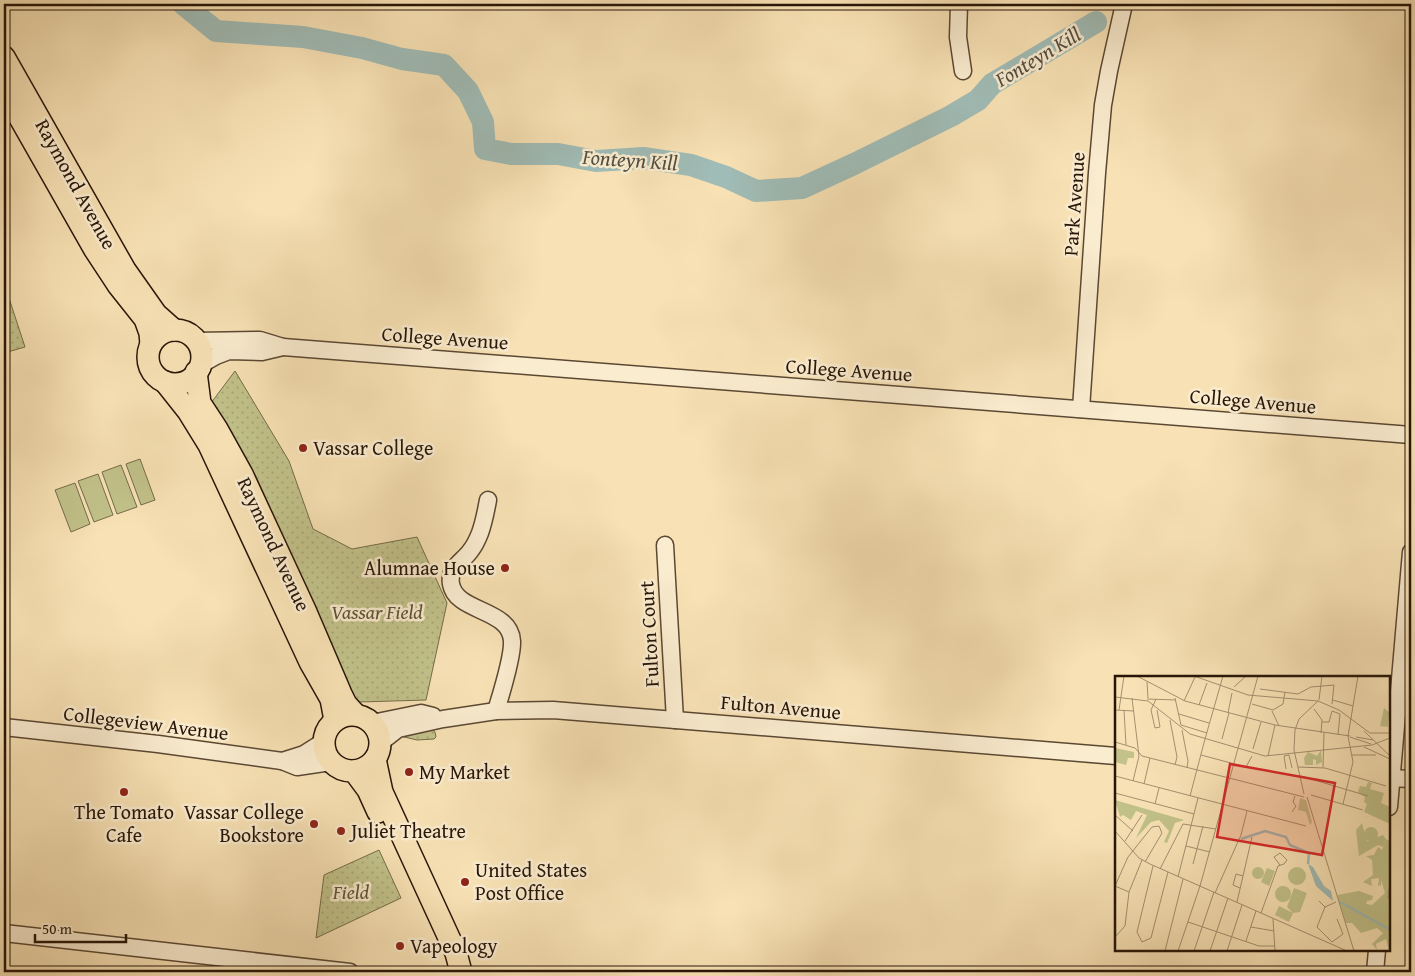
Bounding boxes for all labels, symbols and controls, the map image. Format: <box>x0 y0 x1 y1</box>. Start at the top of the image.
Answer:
water label: Fonteyn Kill <box>988 19 1087 95</box>
street label: Raymond Avenue <box>29 113 124 254</box>
water label: Fonteyn Kill <box>580 141 679 178</box>
street label: Park Avenue <box>1055 151 1092 257</box>
street label: College Avenue <box>381 319 509 356</box>
street label: College Avenue <box>785 351 913 388</box>
street label: College Avenue <box>1189 381 1318 420</box>
place label: Vassar College <box>313 433 433 462</box>
marker: Vassar College <box>297 442 309 454</box>
street label: Raymond Avenue <box>231 472 318 616</box>
place label: Alumnae House <box>364 553 495 582</box>
marker: Alumnae House <box>499 562 511 574</box>
street label: Fulton Court <box>631 580 666 688</box>
park label: Vassar Field <box>331 597 423 626</box>
inset map <box>1115 676 1390 951</box>
street label: Fulton Avenue <box>720 687 842 726</box>
street label: Collegeview Avenue <box>62 698 230 747</box>
place label: My Market <box>419 757 510 786</box>
marker: My Market <box>403 766 415 778</box>
marker: The Tomato Cafe <box>118 786 130 798</box>
place label: The Tomato Cafe <box>74 797 174 849</box>
place label: Vassar College Bookstore <box>184 797 304 849</box>
place label: Juliet Theatre <box>348 816 466 845</box>
marker: Vassar College Bookstore <box>308 818 320 830</box>
marker: Juliet Theatre <box>335 825 347 837</box>
place label: United States Post Office <box>475 855 587 907</box>
marker: United States Post Office <box>459 876 471 888</box>
park label: Field <box>332 877 370 906</box>
scale bar <box>35 911 126 943</box>
text: 50 m <box>42 918 73 939</box>
place label: Vapeology <box>410 931 498 960</box>
marker: Vapeology <box>394 940 406 952</box>

